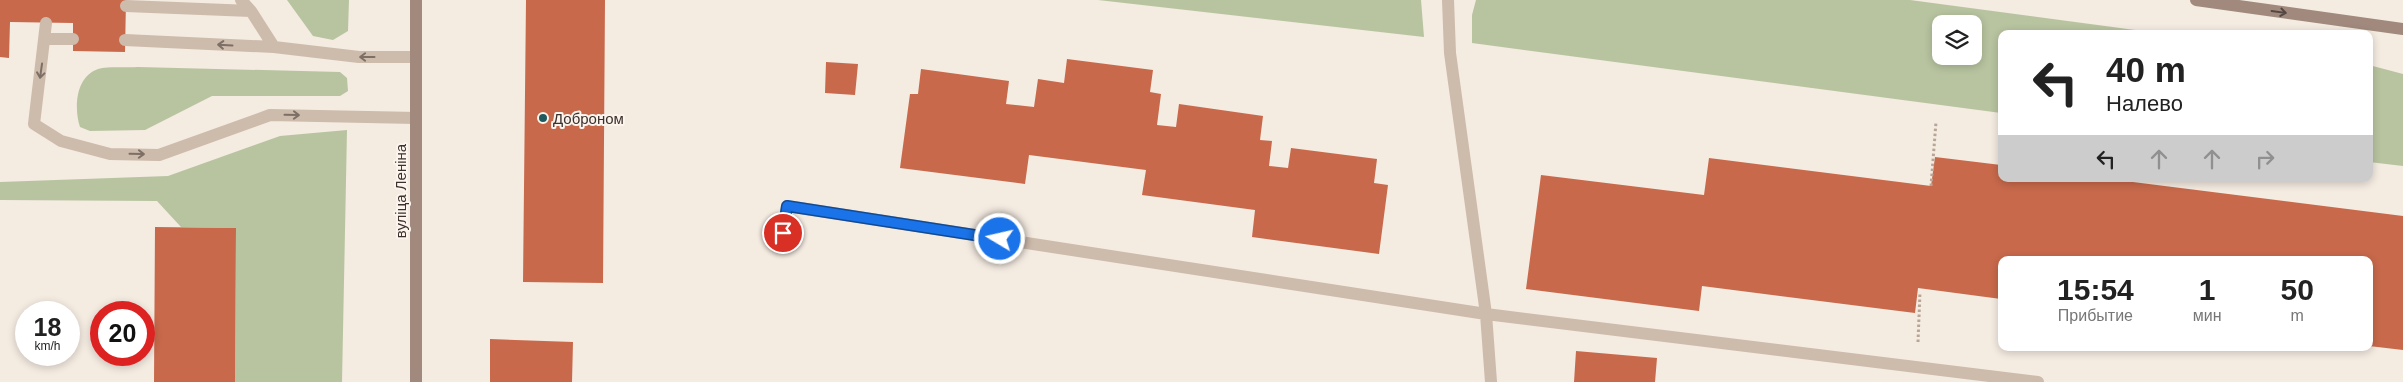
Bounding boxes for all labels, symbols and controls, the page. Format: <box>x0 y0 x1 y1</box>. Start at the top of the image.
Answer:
one-way arrow <box>2271 7 2287 17</box>
map controls <box>1932 15 1982 65</box>
button: layers <box>1932 15 1982 65</box>
one-way arrow <box>217 40 233 49</box>
icon: left <box>2023 50 2088 115</box>
text: 40 m <box>2106 50 2186 89</box>
one-way arrow <box>360 52 376 62</box>
one-way arrow <box>36 63 46 79</box>
text: Налево <box>2106 91 2183 116</box>
place label: Доброном <box>553 110 624 127</box>
one-way arrow <box>284 111 300 120</box>
marker: Доброном <box>537 112 549 124</box>
street label: вуліца Леніна <box>392 143 409 238</box>
icon: left <box>2092 145 2120 173</box>
icon: ahead <box>2145 145 2173 173</box>
icon: ahead <box>2198 145 2226 173</box>
icon: right <box>2251 145 2279 173</box>
one-way arrow <box>129 150 145 159</box>
pin <box>762 212 804 254</box>
position arrow <box>973 212 1025 264</box>
icon: arrive <box>769 219 797 247</box>
text: 15:54 <box>2057 273 2134 306</box>
text: 1 <box>2199 273 2216 306</box>
text: 50 <box>2281 273 2314 306</box>
speed limit sign: 20 <box>90 301 155 366</box>
text: Прибытие <box>2058 307 2133 324</box>
text: мин <box>2193 307 2222 324</box>
text: m <box>2291 307 2304 324</box>
text: 18 <box>34 313 61 341</box>
text: km/h <box>34 339 61 353</box>

